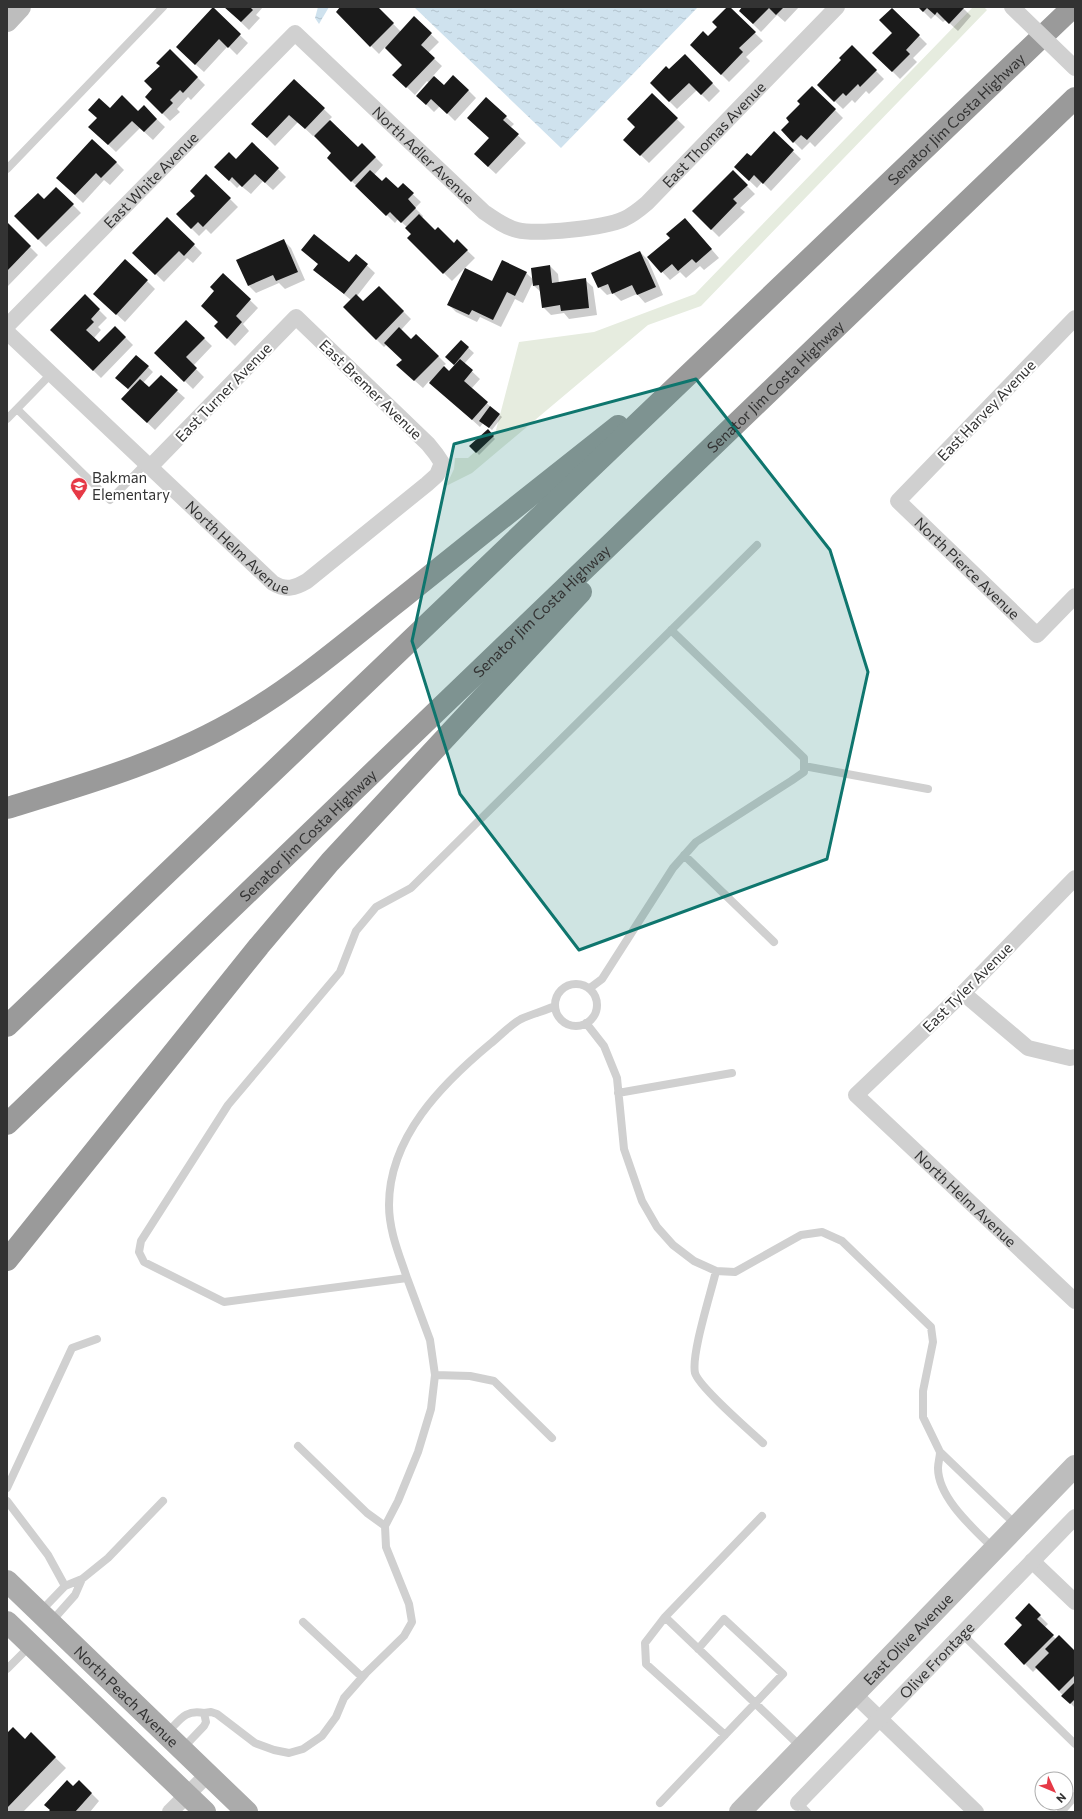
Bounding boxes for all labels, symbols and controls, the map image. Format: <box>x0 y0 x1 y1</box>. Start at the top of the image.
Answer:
street label: Senator Jim Costa Highway <box>884 49 1029 188</box>
street label: East Thomas Avenue <box>658 78 769 191</box>
street label: North Adler Avenue <box>369 102 478 207</box>
street label: East White Avenue <box>100 128 202 231</box>
street label: Senator Jim Costa Highway <box>703 316 847 456</box>
street label: East Bremer Avenue <box>316 335 426 443</box>
street label: East Turner Avenue <box>171 339 275 445</box>
street label: East Harvey Avenue <box>933 356 1039 464</box>
place label: Bakman Elementary <box>92 468 170 503</box>
school or university icon: Bakman Elementary <box>69 476 89 501</box>
street label: North Helm Avenue <box>182 497 290 597</box>
street label: North Pierce Avenue <box>911 513 1024 623</box>
street label: Senator Jim Costa Highway <box>469 541 614 681</box>
street label: Senator Jim Costa Highway <box>235 765 380 905</box>
street label: East Tyler Avenue <box>918 938 1016 1036</box>
street label: North Helm Avenue <box>911 1146 1020 1250</box>
street label: East Olive Avenue <box>859 1589 956 1689</box>
street label: Olive Frontage <box>895 1618 978 1702</box>
street label: North Peach Avenue <box>71 1642 183 1750</box>
north arrow <box>1034 1771 1074 1811</box>
text: N <box>1054 1791 1069 1806</box>

